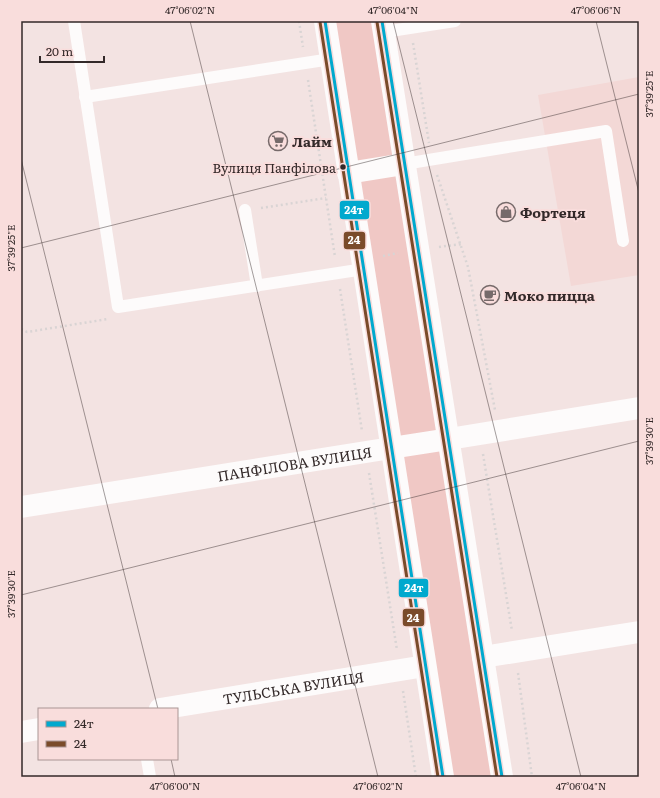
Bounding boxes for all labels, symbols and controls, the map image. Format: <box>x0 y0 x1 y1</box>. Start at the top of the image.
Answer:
text: 47°06'02"N <box>165 2 215 17</box>
text: 47°06'04"N <box>368 2 418 17</box>
text: 47°06'06"N <box>571 2 621 17</box>
scale bar <box>40 38 104 64</box>
text: 20 m <box>46 42 73 60</box>
text: 37°39'25"E <box>641 71 656 117</box>
supermarket icon: Лайм <box>267 130 289 152</box>
place label: Лайм <box>292 131 332 151</box>
place label: Вулиця Панфілова <box>213 158 336 177</box>
marker: Вулиця Панфілова <box>338 162 348 172</box>
line badge: 24т <box>339 200 370 220</box>
text: 24т <box>344 201 364 217</box>
shop icon: Фортеця <box>495 201 517 223</box>
place label: Фортеця <box>520 202 586 222</box>
text: 37°39'25"E <box>3 225 18 271</box>
line badge: 24 <box>343 231 366 250</box>
text: 24 <box>348 231 361 247</box>
cafe icon: Моко пицца <box>479 284 501 306</box>
place label: Моко пицца <box>504 285 596 305</box>
text: 37°39'30"E <box>641 417 656 465</box>
street label: ПАНФІЛОВА ВУЛИЦЯ <box>216 441 373 486</box>
text: 37°39'30"E <box>3 570 18 618</box>
line badge: 24т <box>398 578 429 598</box>
text: 24т <box>404 579 424 595</box>
line badge: 24 <box>402 608 425 627</box>
text: 24 <box>407 609 420 625</box>
street label: ТУЛЬСЬКА ВУЛИЦЯ <box>221 666 365 709</box>
legend <box>38 708 178 760</box>
text: 24т <box>74 714 94 732</box>
text: 24 <box>74 734 87 752</box>
text: 47°06'00"N <box>150 778 200 793</box>
text: 47°06'02"N <box>353 778 403 793</box>
text: 47°06'04"N <box>556 778 606 793</box>

